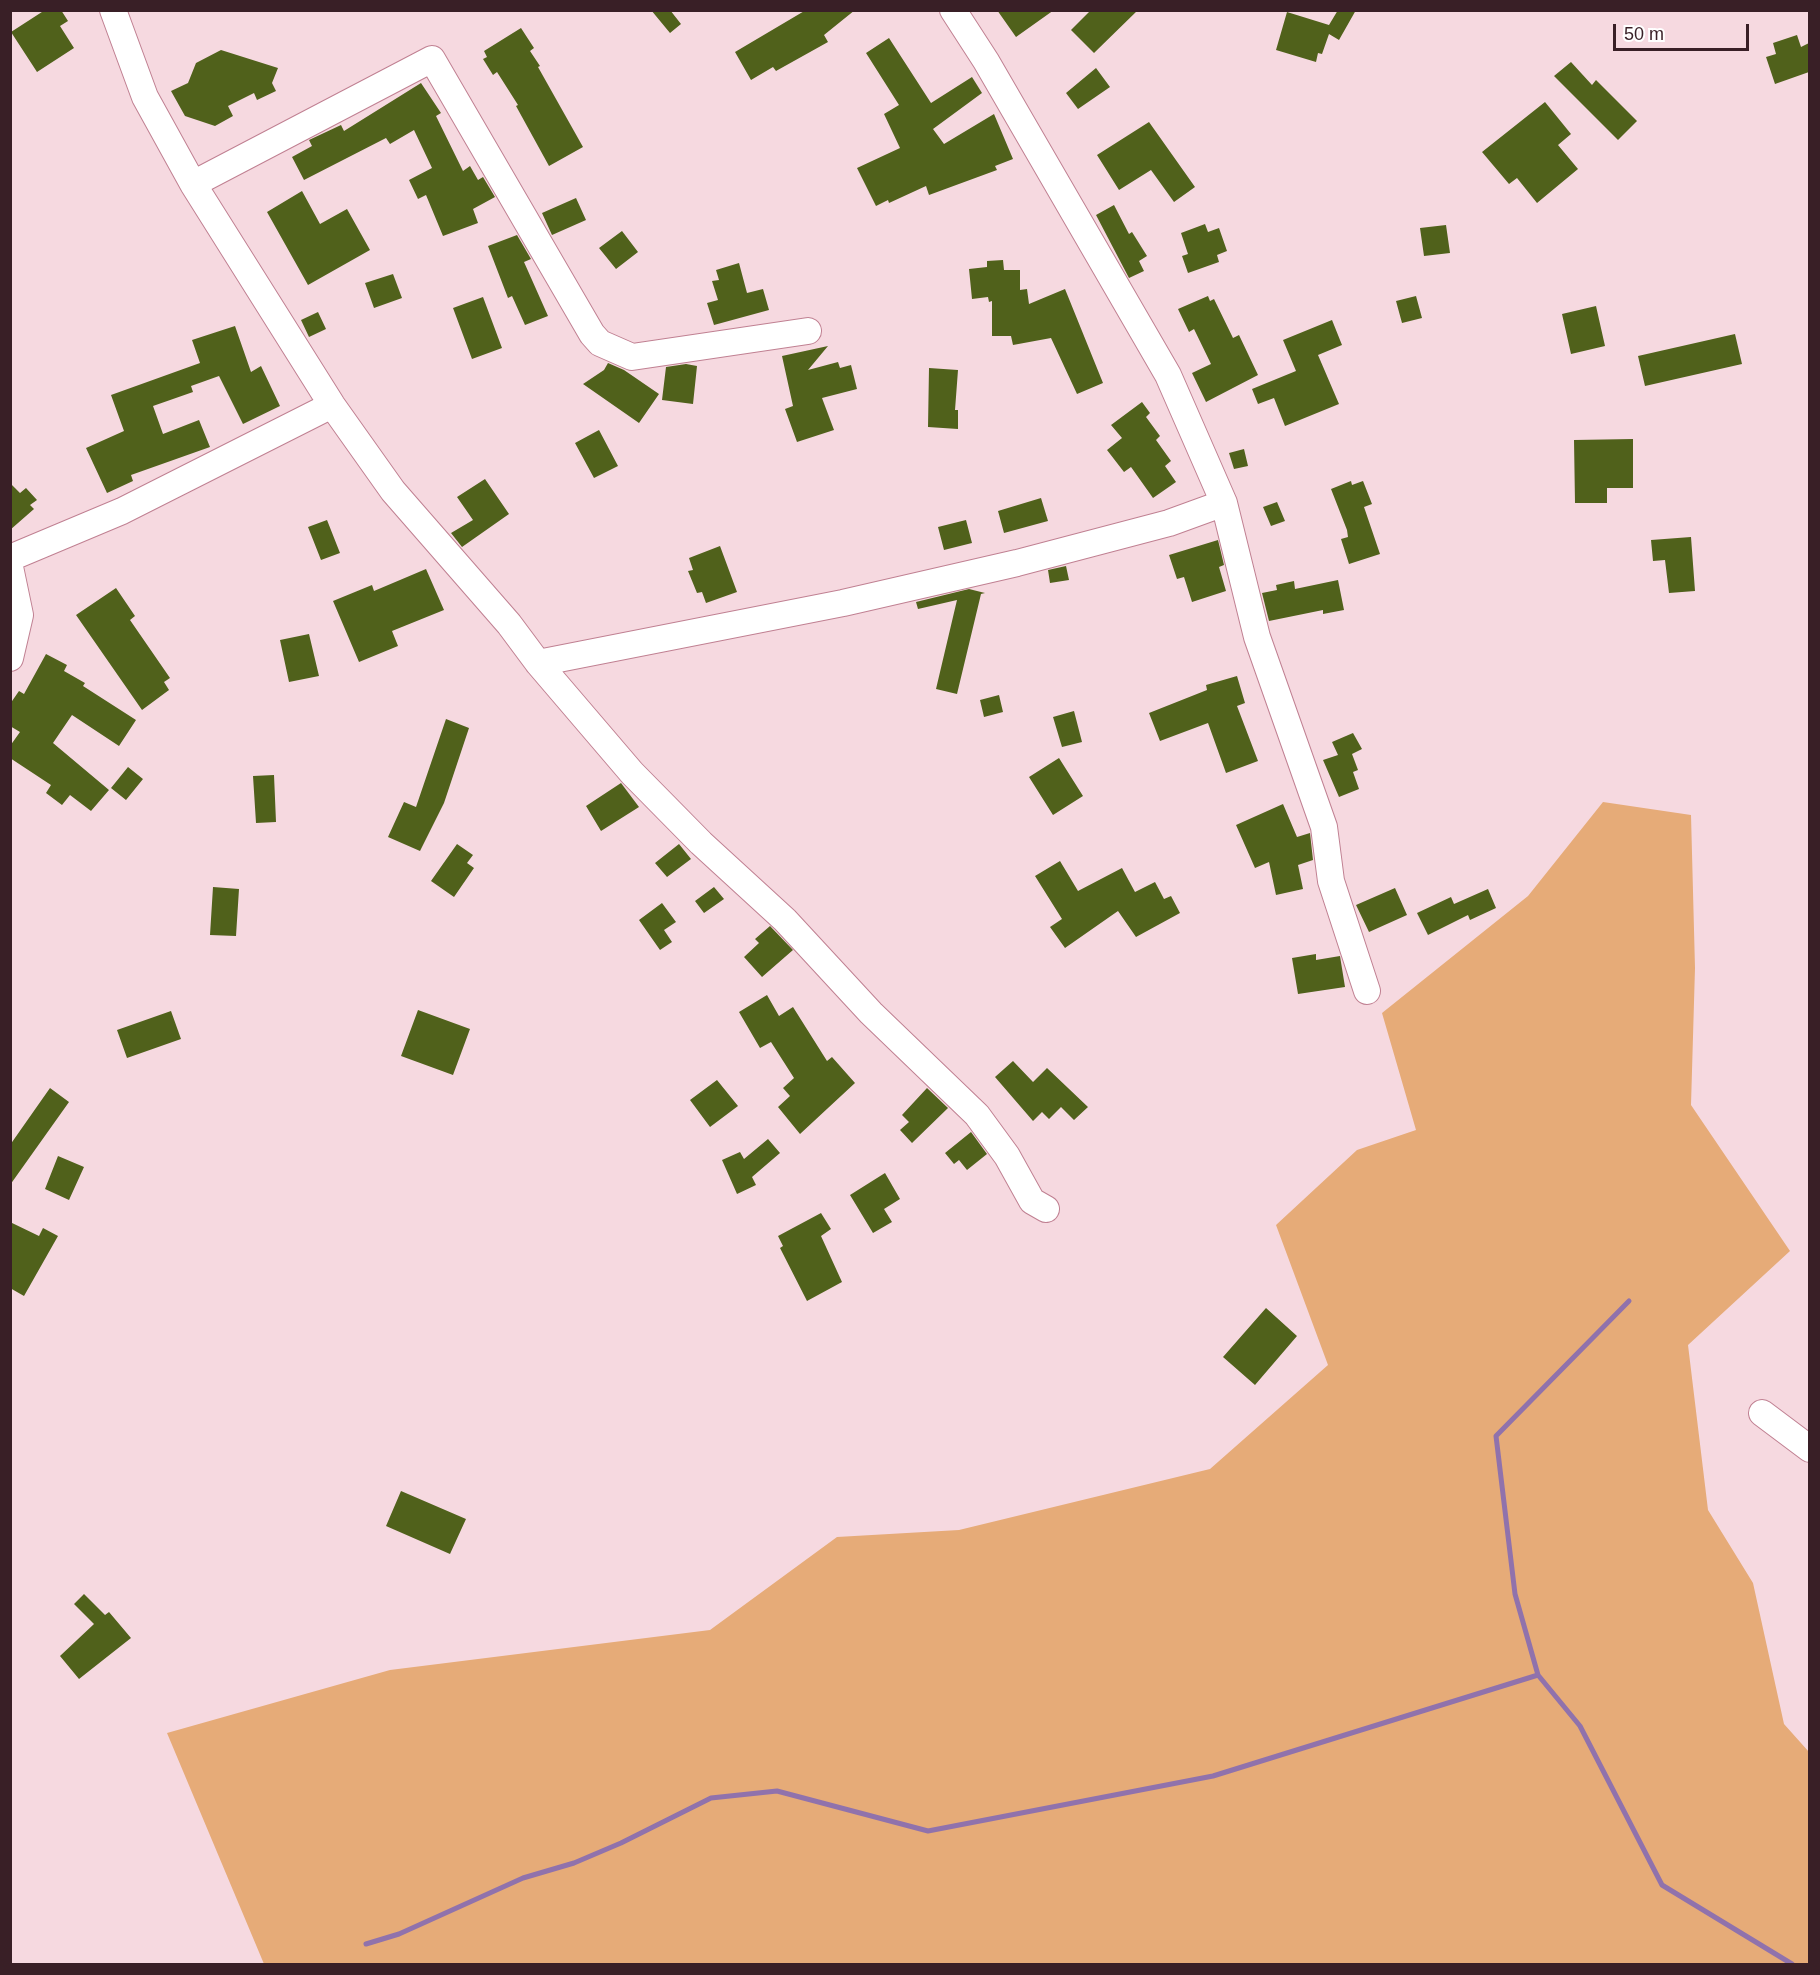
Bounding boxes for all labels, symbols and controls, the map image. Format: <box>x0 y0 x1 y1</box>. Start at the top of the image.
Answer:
scale bar <box>1616 12 1752 50</box>
text: 50 m <box>1624 24 1664 44</box>

